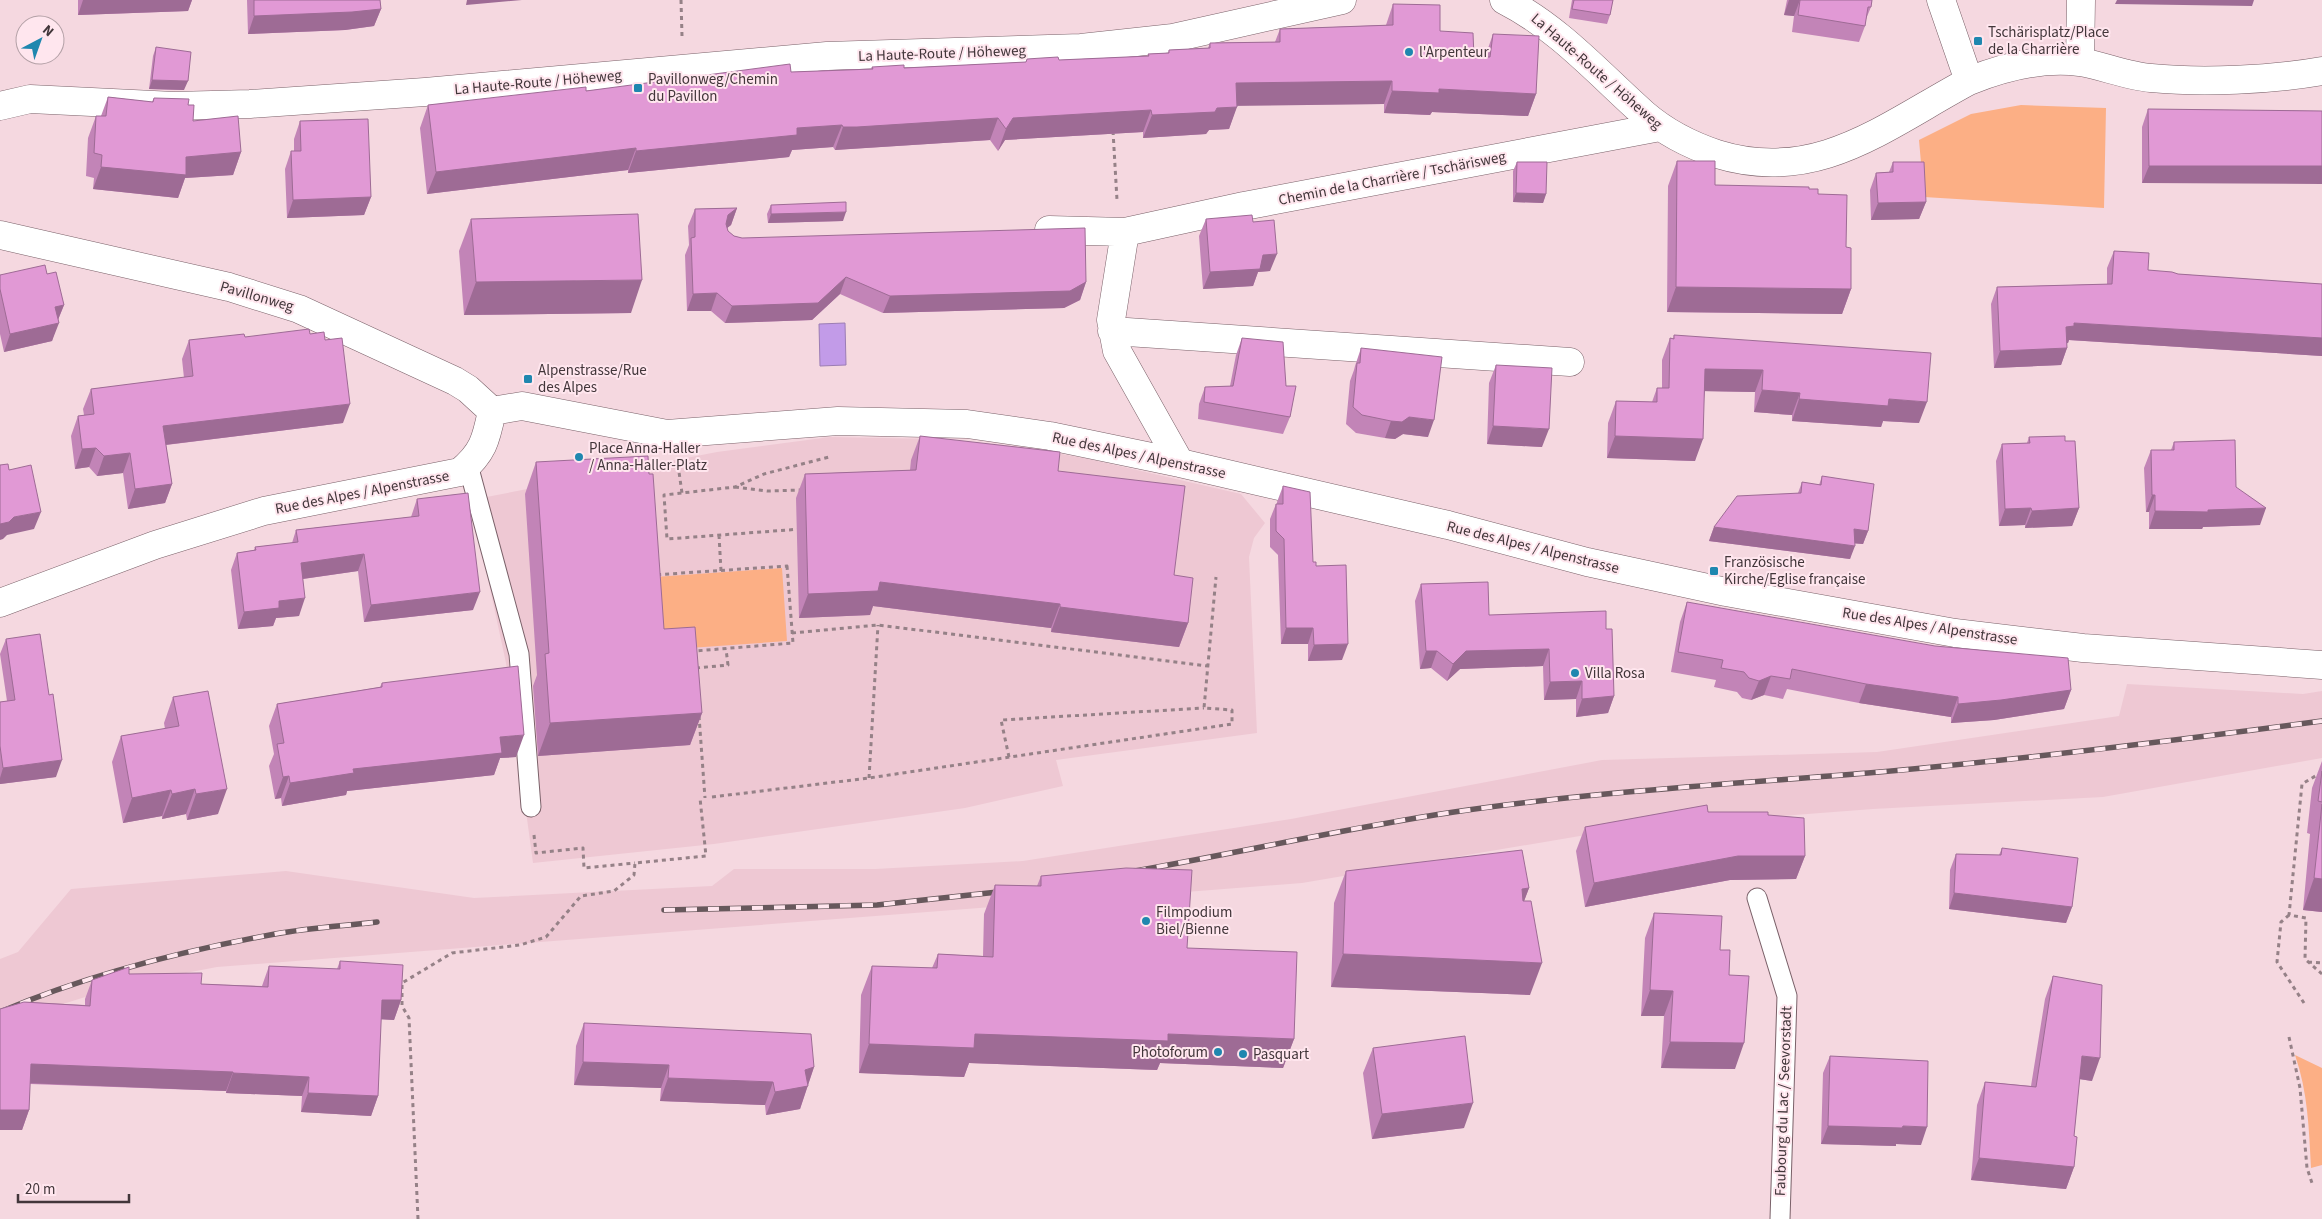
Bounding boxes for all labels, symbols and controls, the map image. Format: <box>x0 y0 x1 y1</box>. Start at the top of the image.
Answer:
street label: La Haute-Route / Höheweg <box>1526 8 1667 135</box>
north arrow <box>15 15 65 65</box>
text: N <box>38 20 58 42</box>
place label: Tschärisplatz/Place de la Charrière <box>1988 22 2109 60</box>
marker: Tschärisplatz/Place de la Charrière <box>1972 35 1984 47</box>
street label: La Haute-Route / Höheweg <box>858 40 1027 67</box>
place label: l'Arpenteur <box>1419 42 1490 63</box>
marker: l'Arpenteur <box>1403 46 1415 58</box>
street label: La Haute-Route / Höheweg <box>454 65 623 100</box>
place label: Pavillonweg/Chemin du Pavillon <box>648 69 778 107</box>
marker: Pavillonweg/Chemin du Pavillon <box>632 82 644 94</box>
street label: Chemin de la Charrière / Tschärisweg <box>1277 146 1508 211</box>
street label: Pavillonweg <box>218 276 297 317</box>
place label: Alpenstrasse/Rue des Alpes <box>538 360 647 398</box>
marker: Alpenstrasse/Rue des Alpes <box>522 373 534 385</box>
street label: Rue des Alpes / Alpenstrasse <box>1050 427 1228 484</box>
place label: Place Anna-Haller / Anna-Haller-Platz <box>589 438 707 476</box>
marker: Place Anna-Haller / Anna-Haller-Platz <box>573 451 585 463</box>
street label: Rue des Alpes / Alpenstrasse <box>273 465 451 520</box>
street label: Rue des Alpes / Alpenstrasse <box>1445 516 1621 579</box>
place label: Französische Kirche/Eglise française <box>1724 552 1866 590</box>
marker: Französische Kirche/Eglise française <box>1708 565 1720 577</box>
street label: Rue des Alpes / Alpenstrasse <box>1841 602 2019 651</box>
place label: Villa Rosa <box>1585 663 1645 684</box>
marker: Villa Rosa <box>1569 667 1581 679</box>
place label: Filmpodium Biel/Bienne <box>1156 902 1232 940</box>
marker: Filmpodium Biel/Bienne <box>1140 915 1152 927</box>
street label: Faubourg du Lac / Seevorstadt <box>1770 1006 1797 1196</box>
place label: Photoforum <box>1132 1042 1208 1063</box>
place label: Pasquart <box>1253 1044 1309 1065</box>
marker: Photoforum <box>1212 1046 1224 1058</box>
marker: Pasquart <box>1237 1048 1249 1060</box>
scale bar <box>18 1172 129 1204</box>
text: 20 m <box>25 1179 55 1200</box>

